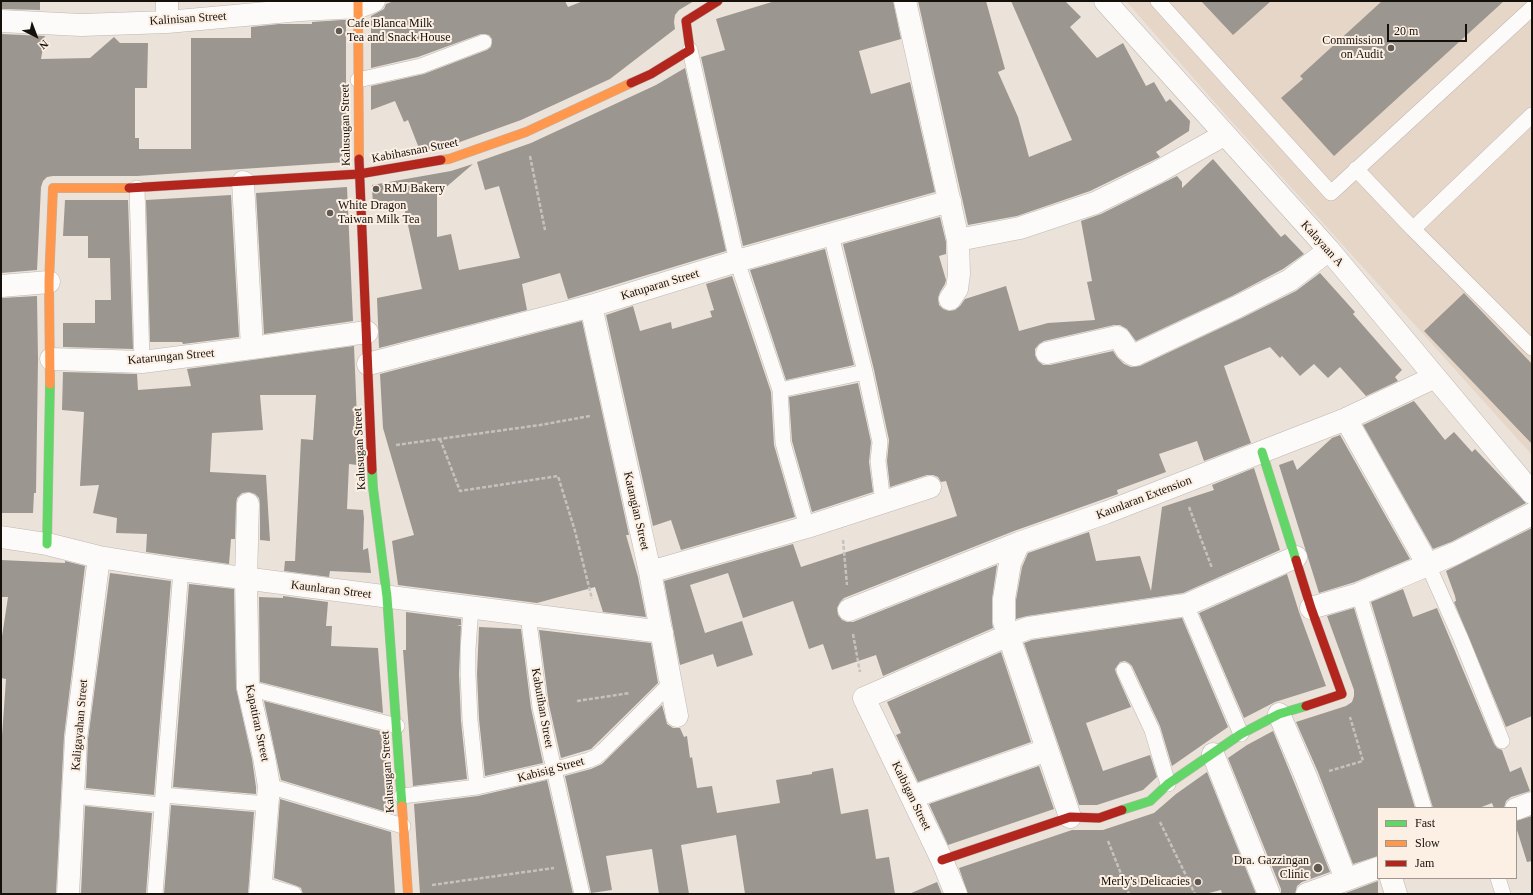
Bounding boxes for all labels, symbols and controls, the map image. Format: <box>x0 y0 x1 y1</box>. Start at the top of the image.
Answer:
street label: Kalinisan Street <box>149 9 227 29</box>
north arrow <box>16 16 56 56</box>
scale bar <box>1389 16 1469 42</box>
place label: Cafe Blanca Milk Tea and Snack House <box>347 17 450 45</box>
text: 20 m <box>1394 24 1418 38</box>
marker: Cafe Blanca Milk Tea and Snack House <box>334 26 344 36</box>
place label: Commission on Audit <box>1322 34 1383 62</box>
text: N <box>37 38 51 52</box>
marker: Commission on Audit <box>1386 43 1396 53</box>
street label: Kalusugan Street <box>338 84 354 166</box>
street label: Kabihasnan Street <box>371 136 459 166</box>
place label: RMJ Bakery <box>384 182 445 196</box>
marker: RMJ Bakery <box>371 184 381 194</box>
place label: White Dragon Taiwan Milk Tea <box>338 199 420 227</box>
marker: White Dragon Taiwan Milk Tea <box>325 208 335 218</box>
street label: Kalayaan A <box>1298 218 1346 270</box>
street label: Katuparan Street <box>619 266 701 304</box>
street label: Katarungan Street <box>127 346 215 368</box>
street label: Kalusugan Street <box>351 408 369 490</box>
street label: Katangian Street <box>620 470 652 552</box>
street label: Kaunlaran Extension <box>1094 473 1194 523</box>
street label: Kaunlaran Street <box>290 578 372 602</box>
street label: Kabutihan Street <box>528 667 556 749</box>
street label: Kaligayahan Street <box>69 679 91 771</box>
street label: Kapatiran Street <box>242 683 272 763</box>
street label: Kalusugan Street <box>378 730 398 814</box>
street label: Kabisig Street <box>516 754 586 786</box>
street label: Kaibigan Street <box>888 759 934 833</box>
legend <box>1377 807 1517 879</box>
text: Fast <box>1415 816 1435 830</box>
text: Slow <box>1415 836 1440 850</box>
place label: Dra. Gazzingan Clinic <box>1234 854 1309 882</box>
text: Jam <box>1415 856 1434 870</box>
marker: Dra. Gazzingan Clinic <box>1312 862 1324 874</box>
place label: Merly's Delicacies <box>1101 875 1190 889</box>
marker: Merly's Delicacies <box>1193 877 1203 887</box>

